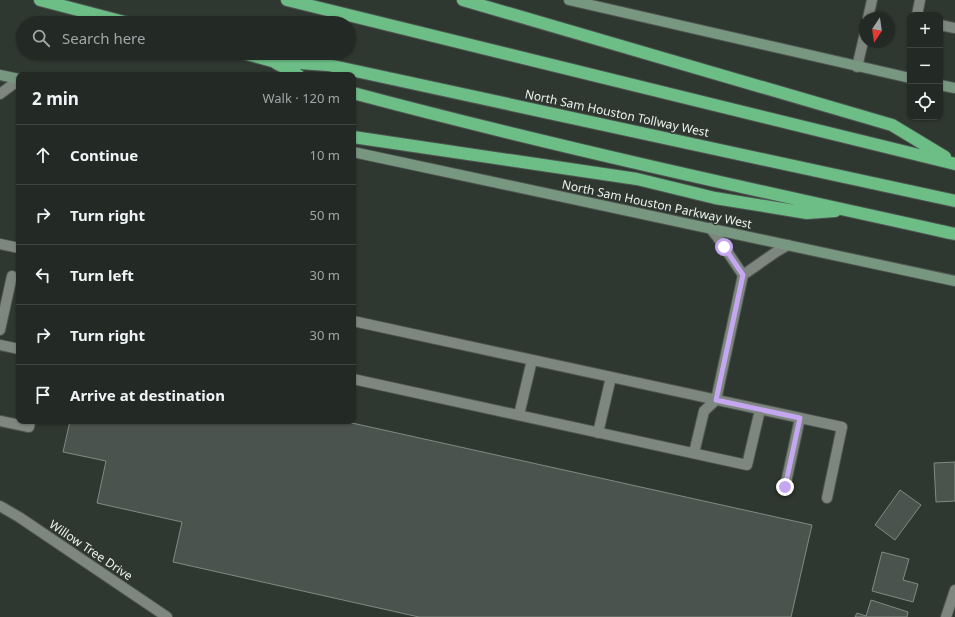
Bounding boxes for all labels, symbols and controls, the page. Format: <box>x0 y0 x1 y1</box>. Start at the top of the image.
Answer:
north arrow <box>859 12 895 48</box>
map controls <box>907 12 943 120</box>
button: + <box>907 12 943 48</box>
search box <box>16 16 356 60</box>
icon: search <box>30 27 52 49</box>
text: Search here <box>62 28 145 48</box>
button: − <box>907 48 943 84</box>
button: locate <box>907 84 943 120</box>
street label: North Sam Houston Tollway West <box>523 85 711 141</box>
text: 2 min <box>32 87 79 110</box>
text: Walk · 120 m <box>262 89 340 107</box>
icon: ahead <box>32 144 54 166</box>
text: Continue <box>70 145 138 165</box>
text: 10 m <box>310 146 340 164</box>
street label: North Sam Houston Parkway West <box>560 176 754 233</box>
icon: right <box>32 204 54 226</box>
text: Turn right <box>70 205 145 225</box>
text: 50 m <box>310 206 340 224</box>
route start <box>715 238 733 256</box>
icon: left <box>32 264 54 286</box>
text: Turn left <box>70 265 134 285</box>
text: 30 m <box>310 266 340 284</box>
icon: right <box>32 324 54 346</box>
text: Turn right <box>70 325 145 345</box>
text: 30 m <box>310 326 340 344</box>
icon: arrive <box>32 384 54 406</box>
text: Arrive at destination <box>70 385 225 405</box>
route end <box>776 478 794 496</box>
street label: Willow Tree Drive <box>46 516 136 584</box>

